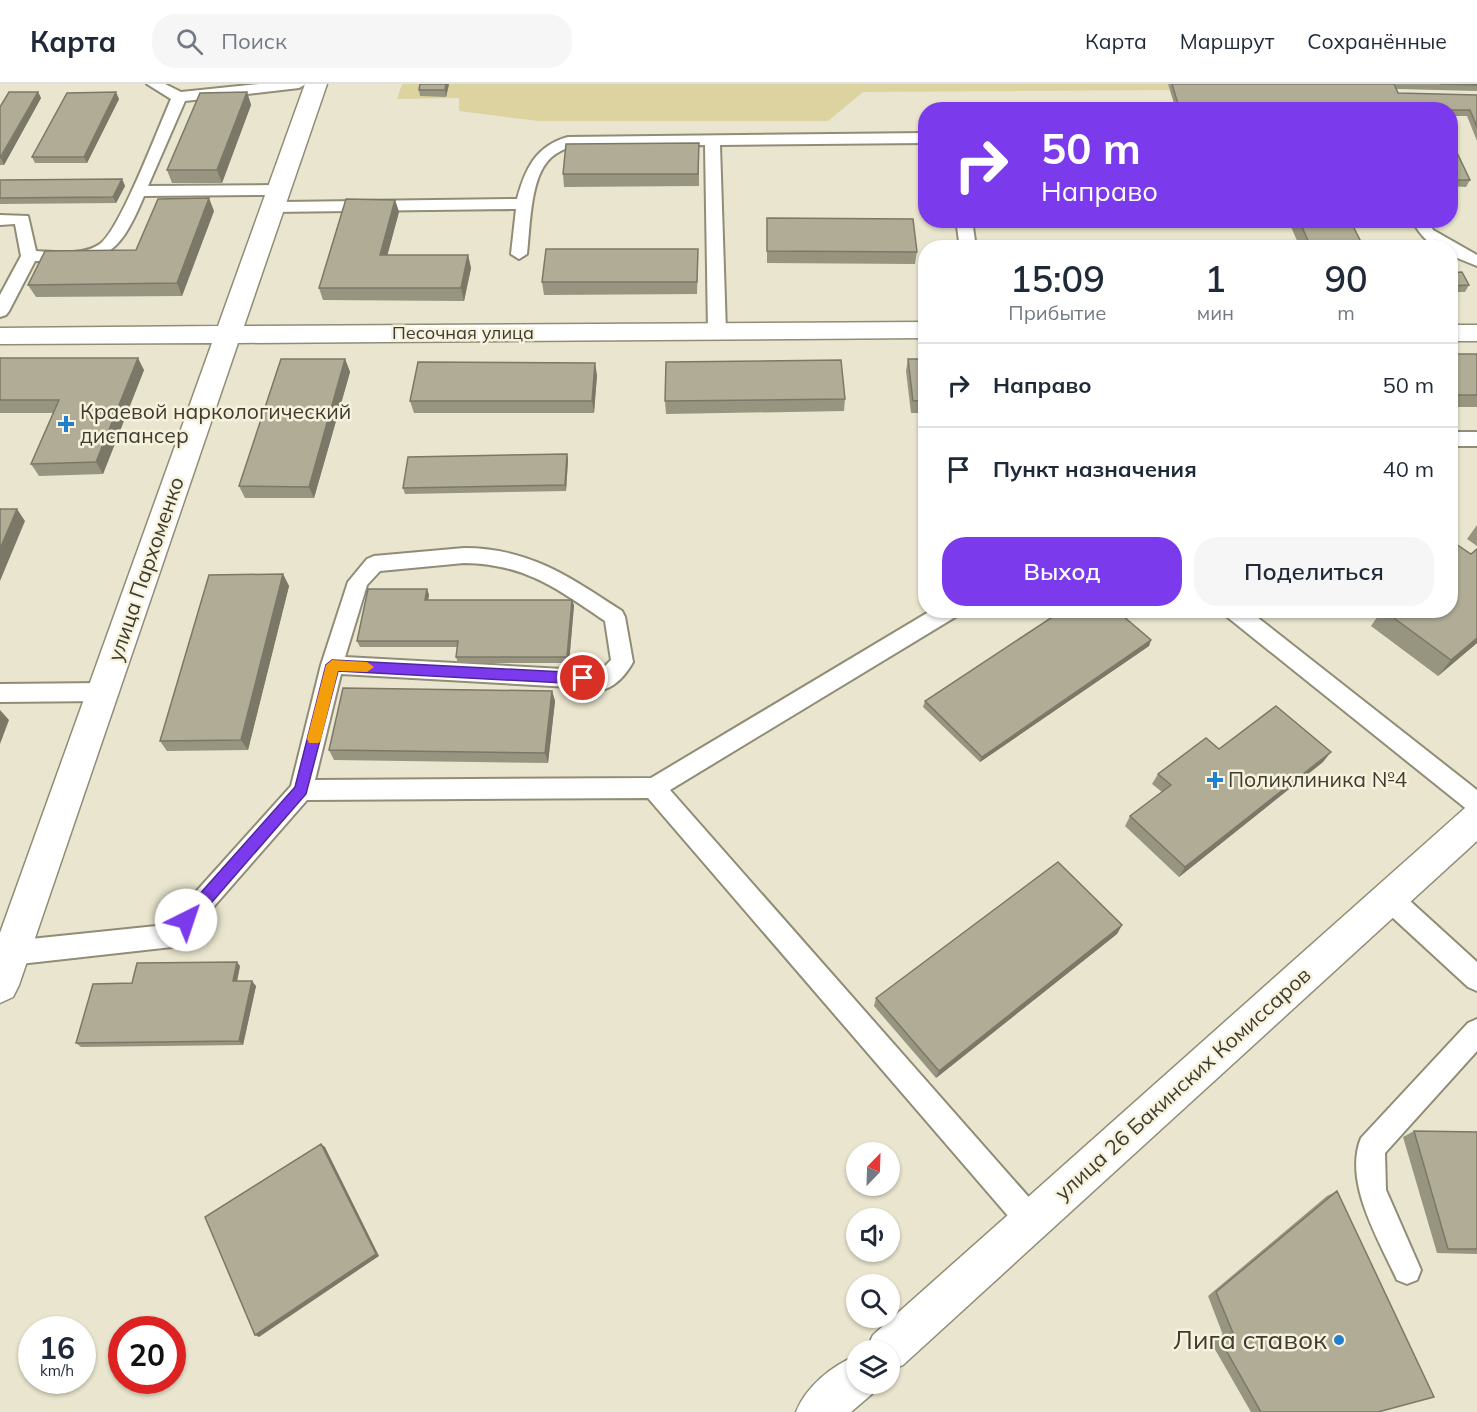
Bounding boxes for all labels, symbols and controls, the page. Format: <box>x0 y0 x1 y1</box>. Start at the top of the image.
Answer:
search box <box>152 14 572 68</box>
text: Карта <box>30 24 116 59</box>
icon: search <box>173 25 206 58</box>
text: Поиск <box>221 27 287 55</box>
text: Карта <box>1085 28 1147 54</box>
text: Маршрут <box>1180 28 1274 54</box>
text: Сохранённые <box>1307 28 1447 54</box>
text: 50 m <box>1041 122 1141 175</box>
icon: right <box>942 126 1020 204</box>
text: Направо <box>1041 174 1158 208</box>
text: 15:09 <box>1010 256 1105 301</box>
text: 1 <box>1205 256 1226 301</box>
text: 90 <box>1324 256 1368 301</box>
text: Прибытие <box>1008 300 1106 325</box>
text: мин <box>1197 300 1234 325</box>
text: m <box>1337 300 1355 325</box>
street label: Песочная улица <box>392 321 534 344</box>
icon: right <box>942 369 975 402</box>
text: Направо <box>993 371 1091 399</box>
text: 50 m <box>1383 371 1434 399</box>
place label: Краевой наркологический диспансер <box>80 398 351 448</box>
marker: Краевой наркологический диспансер <box>57 415 75 433</box>
icon: arrive <box>942 453 975 486</box>
text: Пункт назначения <box>993 455 1197 483</box>
text: 40 m <box>1383 455 1434 483</box>
street label: улица Пархоменко <box>101 473 189 664</box>
button: Выход <box>942 537 1182 606</box>
button: Поделиться <box>1194 537 1434 606</box>
pin <box>557 652 608 703</box>
icon: arrive <box>566 661 599 694</box>
place label: Поликлиника №4 <box>1228 766 1407 792</box>
marker: Поликлиника №4 <box>1206 771 1224 789</box>
position arrow <box>154 888 218 952</box>
street label: улица 26 Бакинских Комиссаров <box>1049 961 1316 1205</box>
north arrow <box>846 1142 900 1196</box>
map controls <box>846 1142 900 1394</box>
button: sound <box>846 1208 900 1262</box>
button: search <box>846 1274 900 1328</box>
speed limit sign: 20 <box>108 1316 186 1394</box>
place label: Лига ставок <box>1173 1323 1327 1356</box>
text: 16 <box>39 1329 75 1367</box>
marker: Лига ставок <box>1332 1333 1346 1347</box>
button: layers <box>846 1340 900 1394</box>
text: km/h <box>40 1361 74 1380</box>

